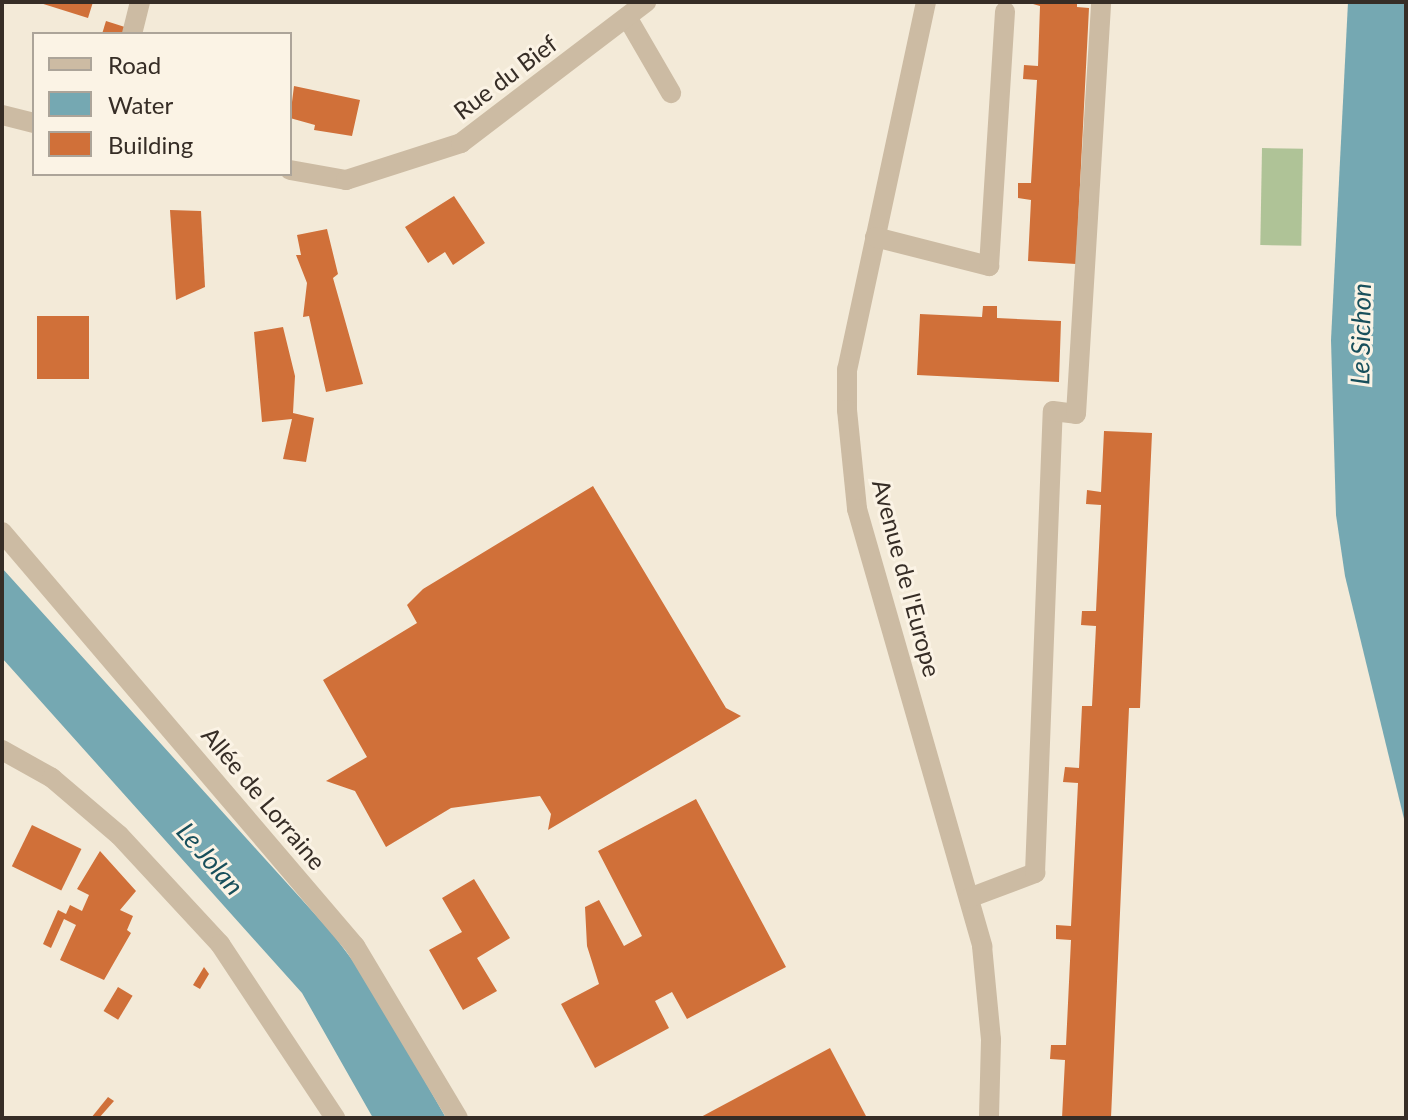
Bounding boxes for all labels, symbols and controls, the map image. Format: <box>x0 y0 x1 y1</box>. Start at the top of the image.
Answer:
street label: Rue du Bief <box>448 29 562 125</box>
legend <box>32 32 292 176</box>
text: Road <box>108 50 161 79</box>
text: Water <box>108 90 173 119</box>
text: Building <box>108 130 193 159</box>
water label: Le Sichon <box>1345 283 1377 385</box>
street label: Avenue de l'Europe <box>867 476 947 680</box>
street label: Allée de Lorraine <box>196 721 332 875</box>
water label: Le Jolan <box>170 816 250 902</box>

